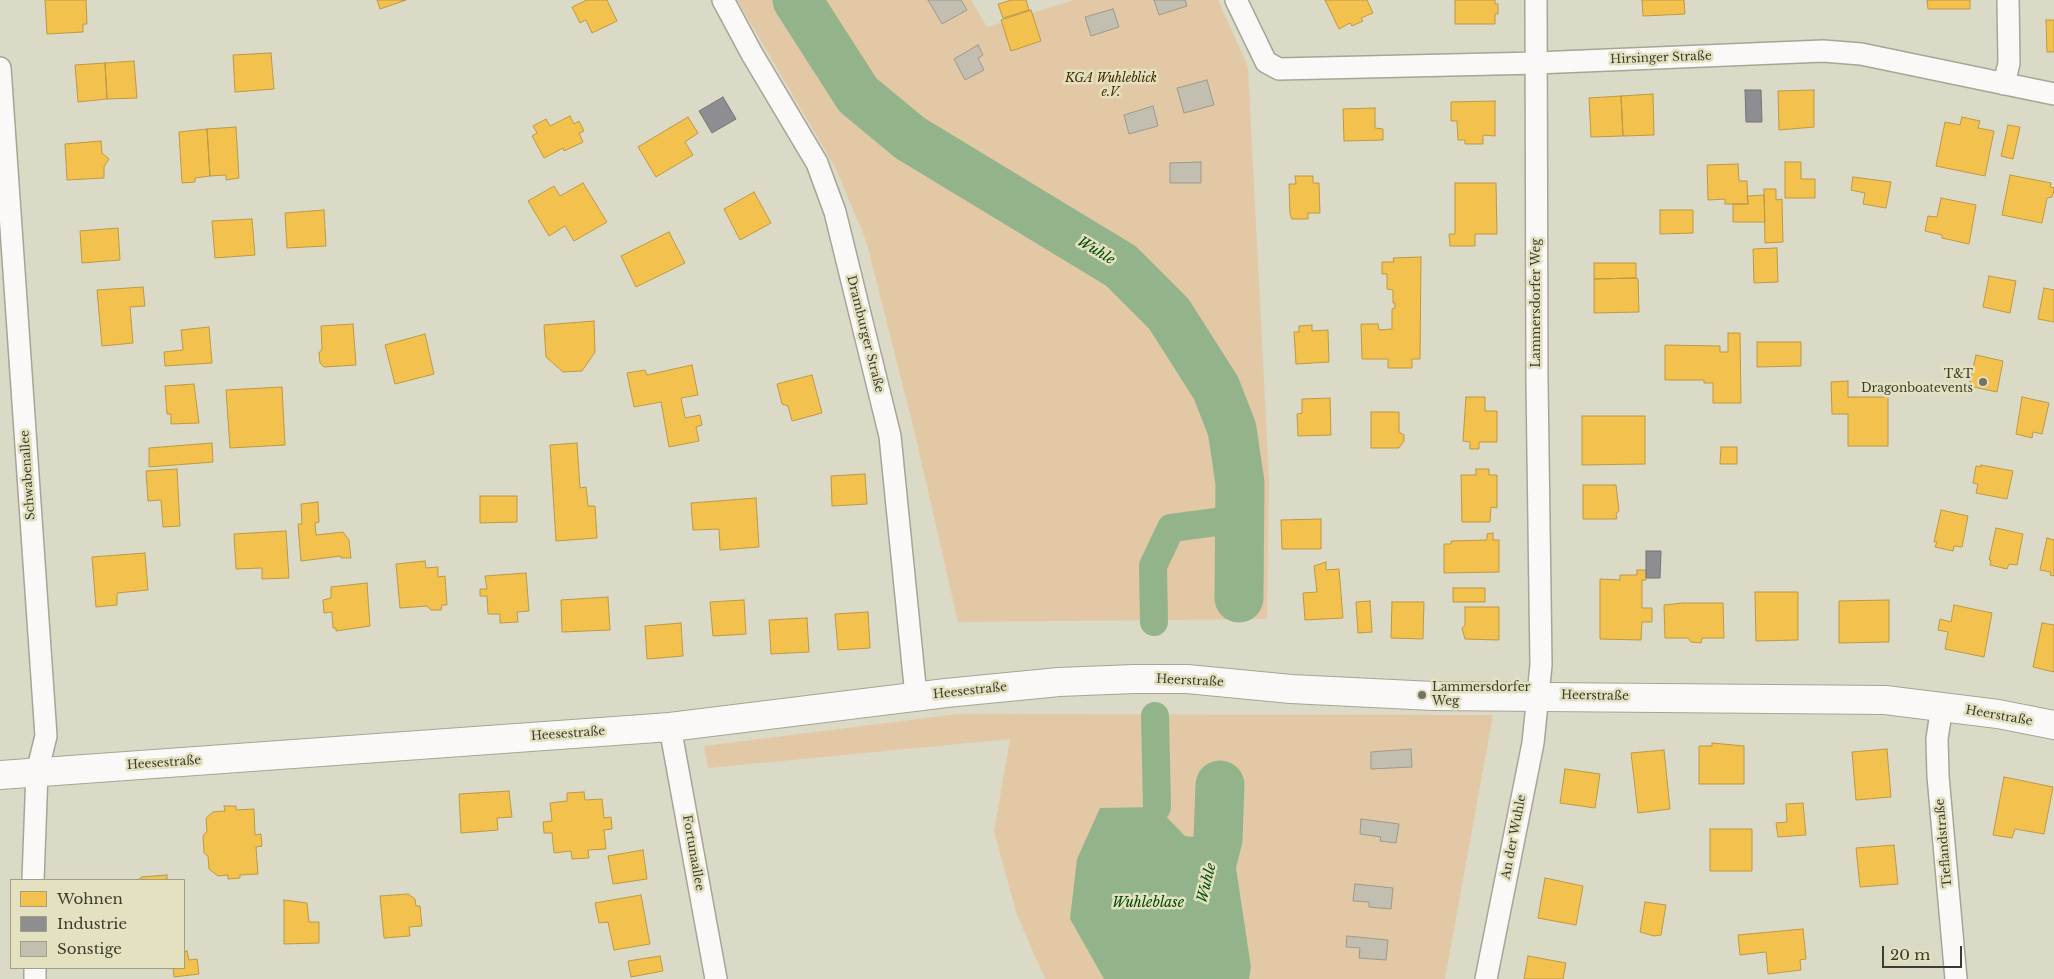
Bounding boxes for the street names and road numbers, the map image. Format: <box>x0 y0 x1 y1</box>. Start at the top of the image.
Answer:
street label: Hirsinger Straße <box>1610 49 1712 67</box>
street label: Lammersdorfer Weg <box>1530 239 1544 367</box>
street label: Dramburger Straße <box>843 274 887 394</box>
street label: Schwabenallee <box>18 430 38 520</box>
street label: Heerstraße <box>1156 672 1224 690</box>
street label: Heesestraße <box>932 680 1008 702</box>
street label: Heerstraße <box>1561 688 1629 704</box>
street label: Heerstraße <box>1964 703 2034 729</box>
street label: Heesestraße <box>530 724 606 744</box>
street label: Heesestraße <box>126 753 202 773</box>
street label: An der Wuhle <box>1499 793 1529 881</box>
street label: Tieflandstraße <box>1933 798 1955 888</box>
street label: Fortunaallee <box>679 814 707 892</box>

